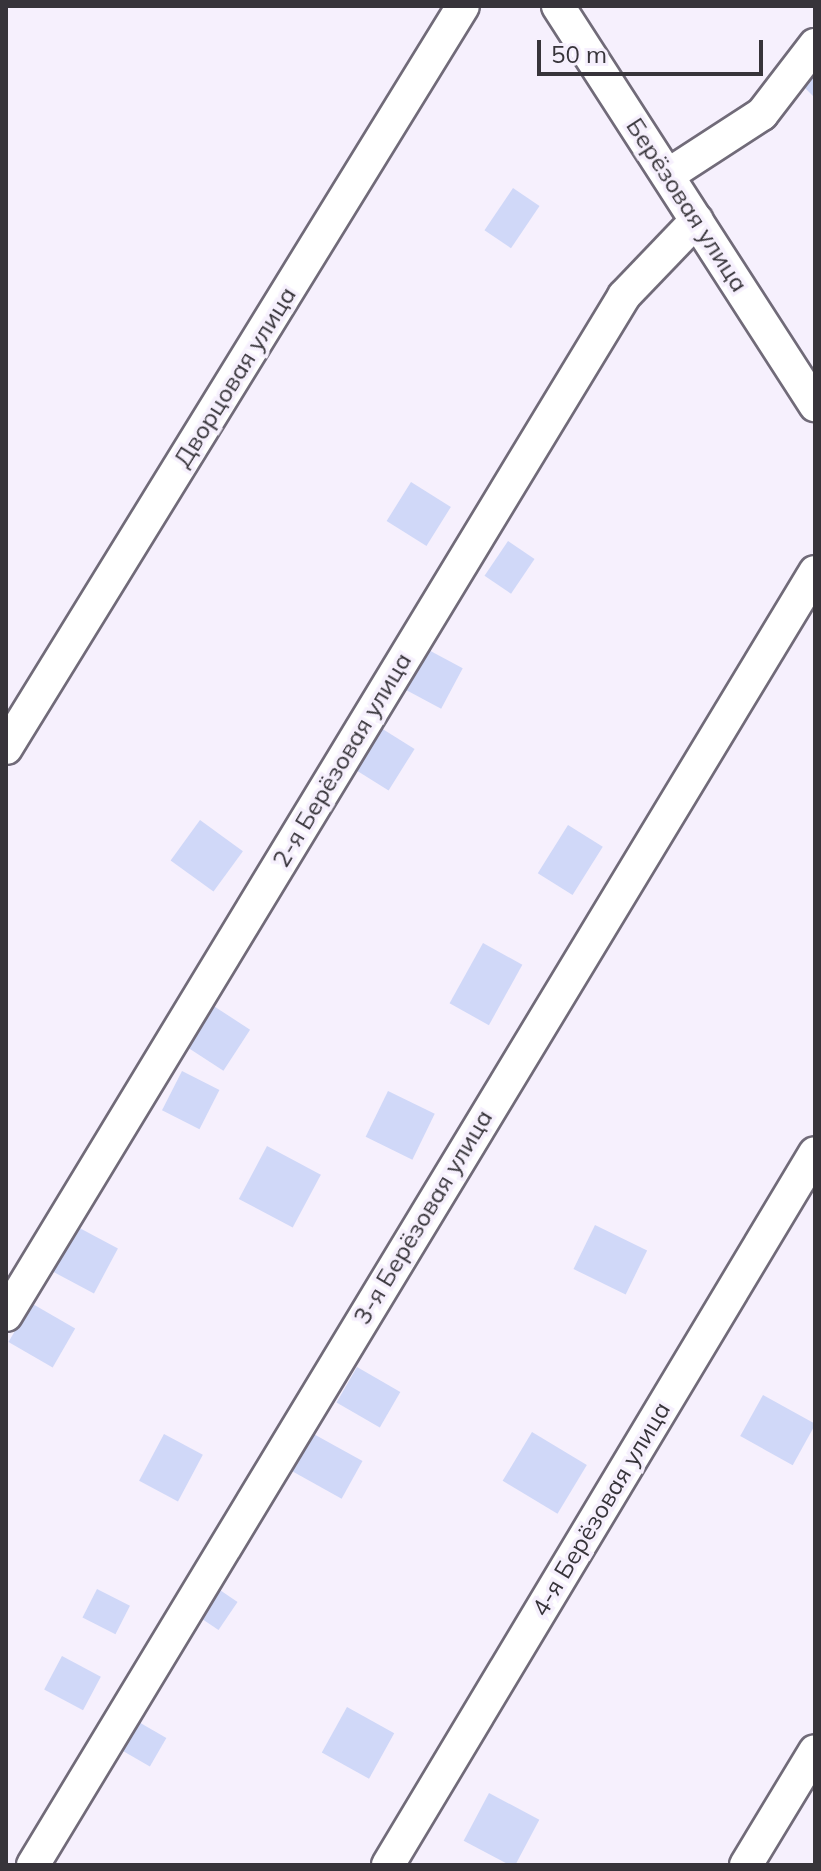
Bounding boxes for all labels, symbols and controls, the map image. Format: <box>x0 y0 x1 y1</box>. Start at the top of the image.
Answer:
scale bar <box>541 24 767 74</box>
text: 50 m <box>551 39 607 69</box>
street label: Берёзовая улица <box>620 113 754 297</box>
street label: Дворцовая улица <box>168 281 302 473</box>
street label: 2-я Берёзовая улица <box>267 648 417 872</box>
street label: 3-я Берёзовая улица <box>348 1105 498 1329</box>
street label: 4-я Берёзовая улица <box>526 1397 676 1621</box>

